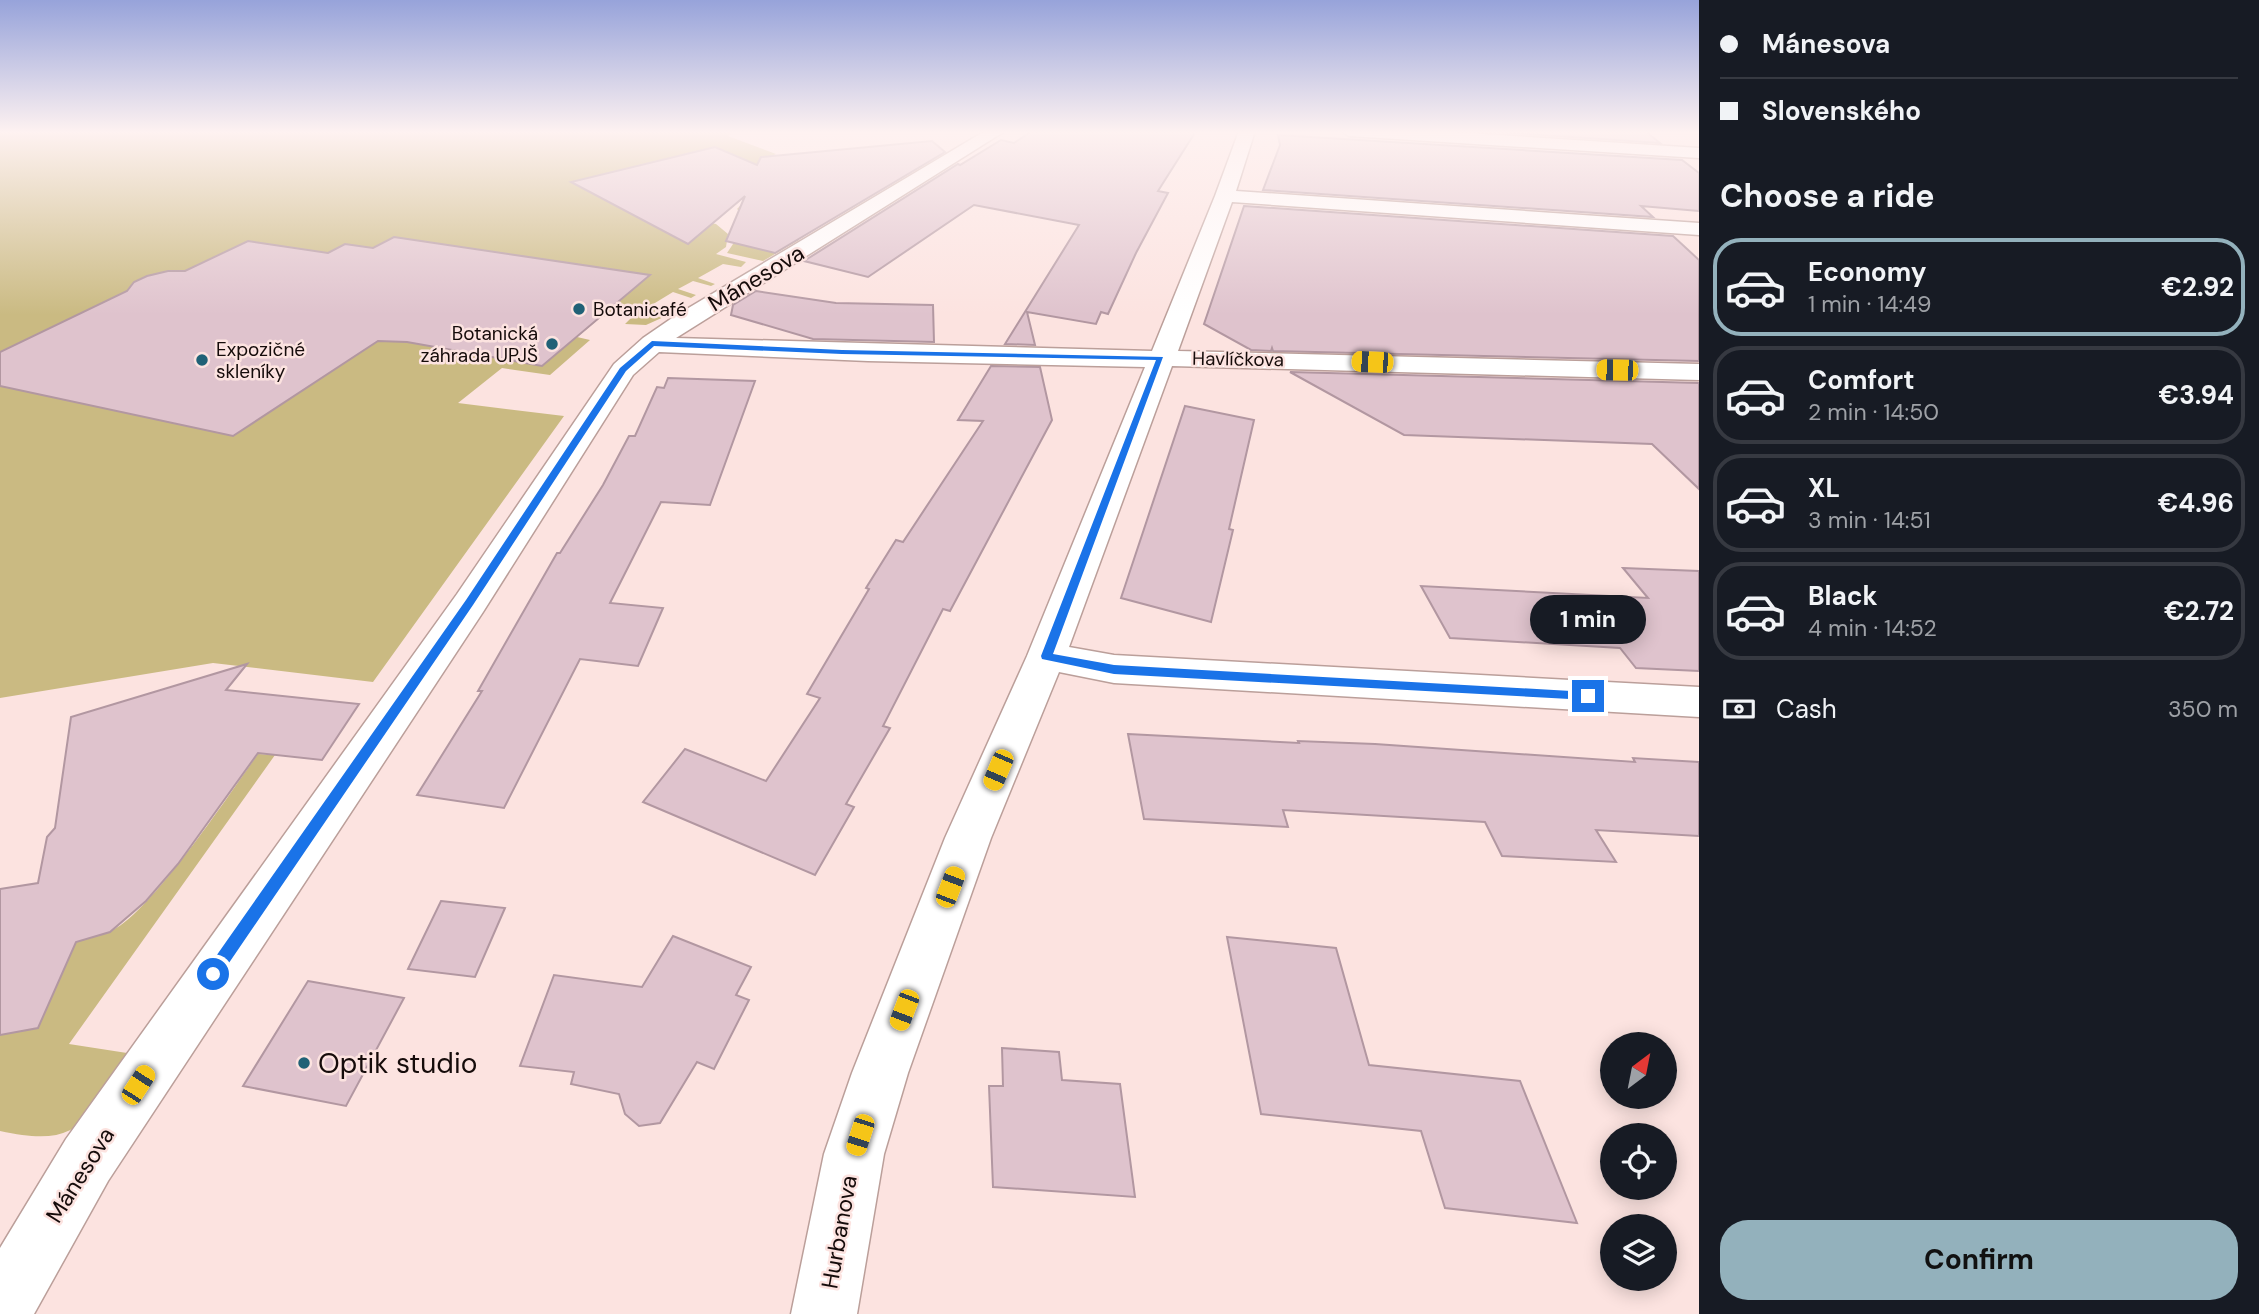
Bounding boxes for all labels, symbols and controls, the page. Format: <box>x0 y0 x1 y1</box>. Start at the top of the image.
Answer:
text: Mánesova <box>1762 27 1890 61</box>
text: Slovenského <box>1762 94 1921 128</box>
text: Choose a ride <box>1720 175 1935 217</box>
street label: Mánesova <box>703 238 809 318</box>
text: Economy <box>1808 255 1926 289</box>
icon: car <box>1724 256 1787 319</box>
text: €2.92 <box>2161 270 2234 304</box>
text: 1 min · 14:49 <box>1808 289 1932 319</box>
place label: Botanicafé <box>593 297 687 322</box>
marker: Botanicafé <box>571 301 587 317</box>
place label: Botanická záhrada UPJŠ <box>421 321 538 368</box>
marker: Botanická záhrada UPJŠ <box>544 336 560 352</box>
place label: Expozičné skleníky <box>216 337 305 384</box>
street label: Havlíčkova <box>1192 346 1284 372</box>
car <box>1351 351 1394 373</box>
marker: Expozičné skleníky <box>194 352 210 368</box>
car <box>1596 359 1639 381</box>
text: Comfort <box>1808 363 1914 397</box>
icon: car <box>1724 364 1787 427</box>
text: €3.94 <box>2159 378 2234 412</box>
text: 2 min · 14:50 <box>1808 397 1939 427</box>
text: XL <box>1808 471 1840 505</box>
icon: car <box>1724 472 1787 535</box>
text: €4.96 <box>2158 486 2234 520</box>
text: 3 min · 14:51 <box>1808 505 1931 535</box>
text: Black <box>1808 579 1878 613</box>
icon: car <box>1724 580 1787 643</box>
callout: 1 min <box>1530 594 1646 644</box>
text: €2.72 <box>2164 594 2234 628</box>
text: 1 min <box>1560 604 1616 634</box>
text: 4 min · 14:52 <box>1808 613 1937 643</box>
route end <box>1572 680 1604 712</box>
icon: cash <box>1720 690 1758 728</box>
text: Cash <box>1776 692 1837 726</box>
text: 350 m <box>2168 694 2238 724</box>
car <box>981 747 1016 793</box>
car <box>933 864 968 910</box>
route start <box>197 958 229 990</box>
car <box>887 987 922 1033</box>
north arrow <box>1600 1032 1676 1110</box>
map controls <box>1600 1032 1677 1291</box>
place label: Optik studio <box>318 1045 477 1082</box>
marker: Optik studio <box>296 1055 312 1071</box>
car <box>118 1062 159 1108</box>
car <box>844 1112 877 1158</box>
street label: Mánesova <box>39 1122 121 1228</box>
button: locate <box>1600 1123 1677 1200</box>
street label: Hurbanova <box>814 1173 864 1291</box>
button: layers <box>1600 1214 1677 1291</box>
button: Confirm <box>1720 1220 2238 1300</box>

